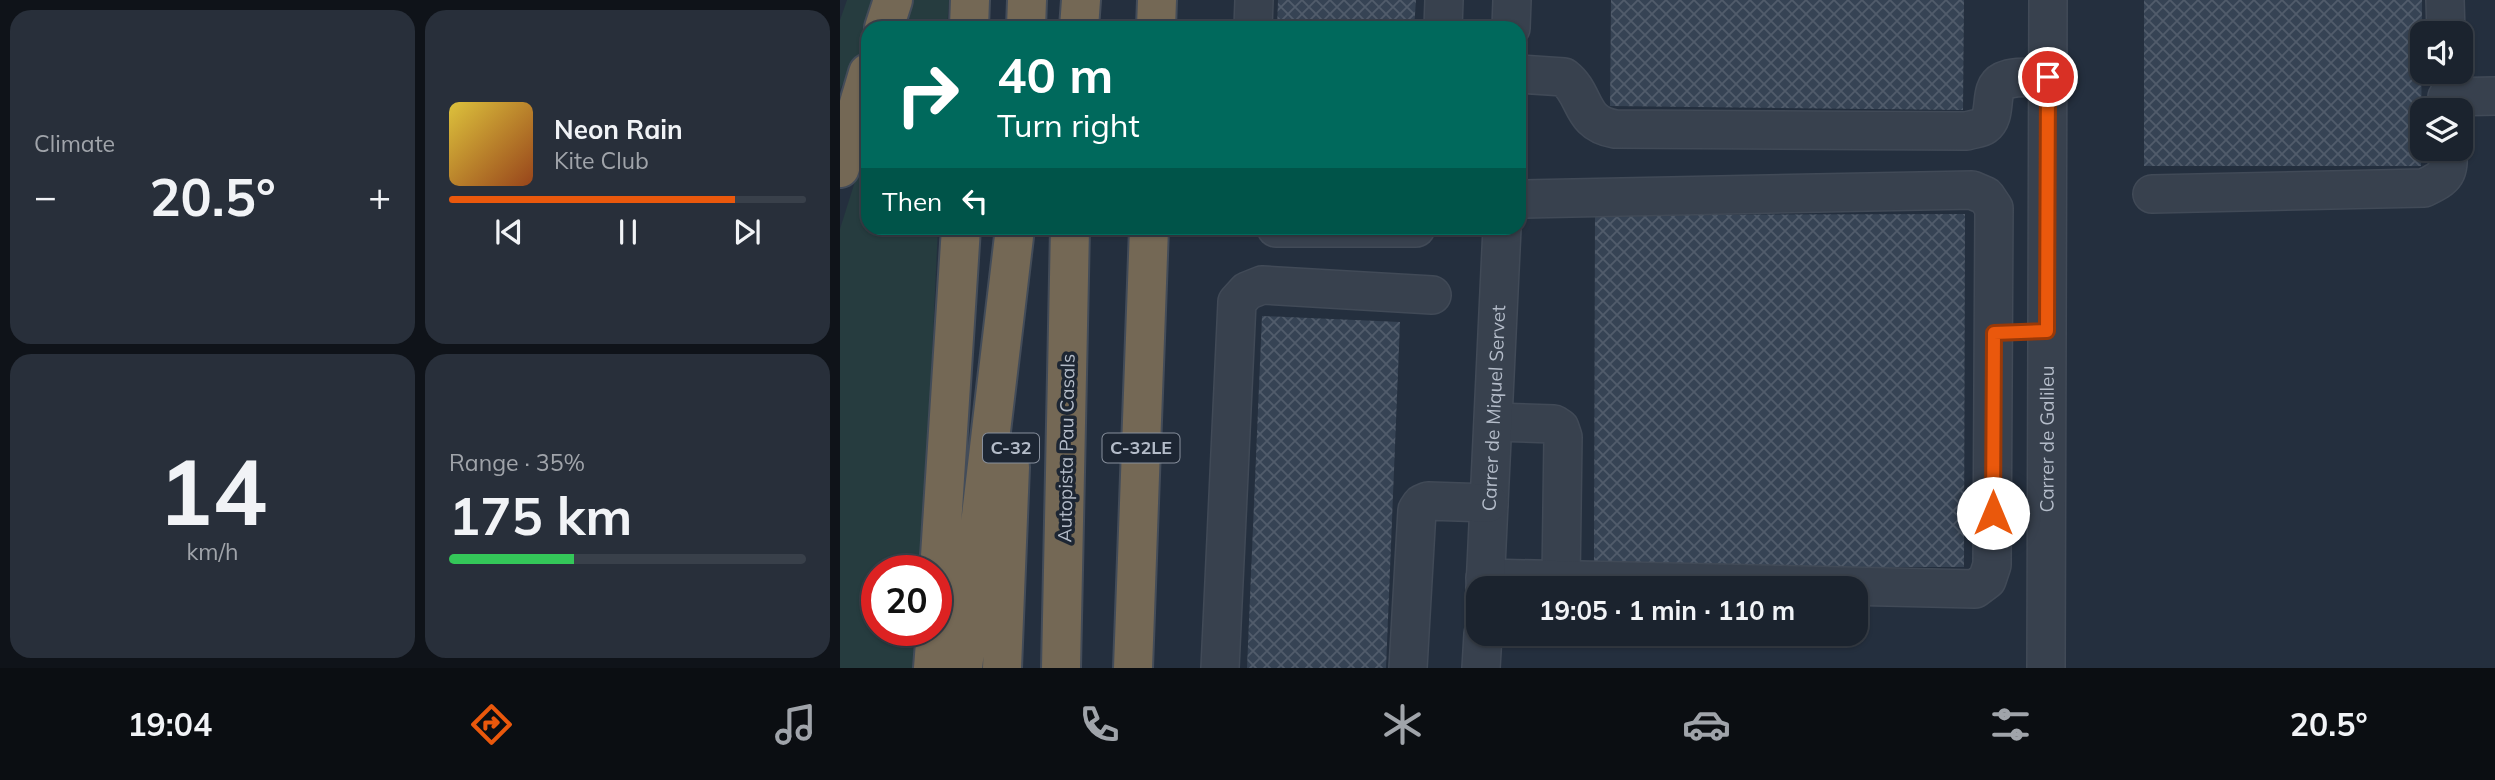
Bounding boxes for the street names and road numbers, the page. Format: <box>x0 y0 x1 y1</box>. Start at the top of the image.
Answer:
street label: Carrer de Miquel Servet <box>1477 304 1510 512</box>
street label: Autopista Pau Casals <box>1052 353 1080 543</box>
street label: Carrer de Galileu <box>2034 366 2059 512</box>
road number: C-32 <box>983 434 1039 462</box>
road number: C-32LE <box>1102 434 1180 462</box>

